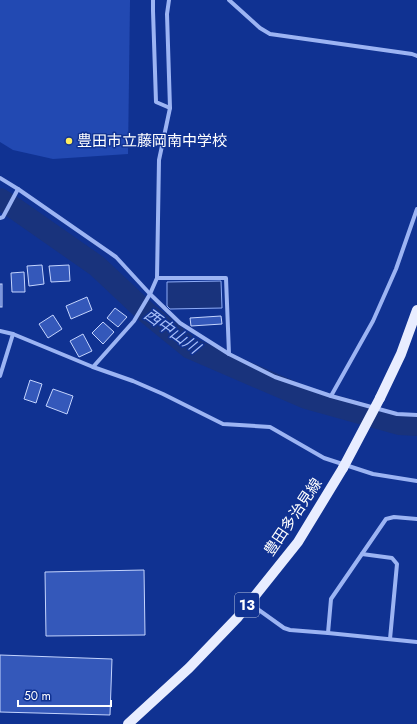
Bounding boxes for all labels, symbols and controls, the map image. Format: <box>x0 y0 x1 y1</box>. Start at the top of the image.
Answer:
place label: 豊田市立藤岡南中学校 <box>77 130 227 152</box>
marker: 豊田市立藤岡南中学校 <box>64 136 74 146</box>
water label: 西中山川 <box>139 303 206 360</box>
street label: 豊田多治見線 <box>259 474 327 560</box>
road number: 13 <box>235 593 259 617</box>
scale bar <box>18 682 111 708</box>
text: 50 m <box>24 687 51 705</box>

